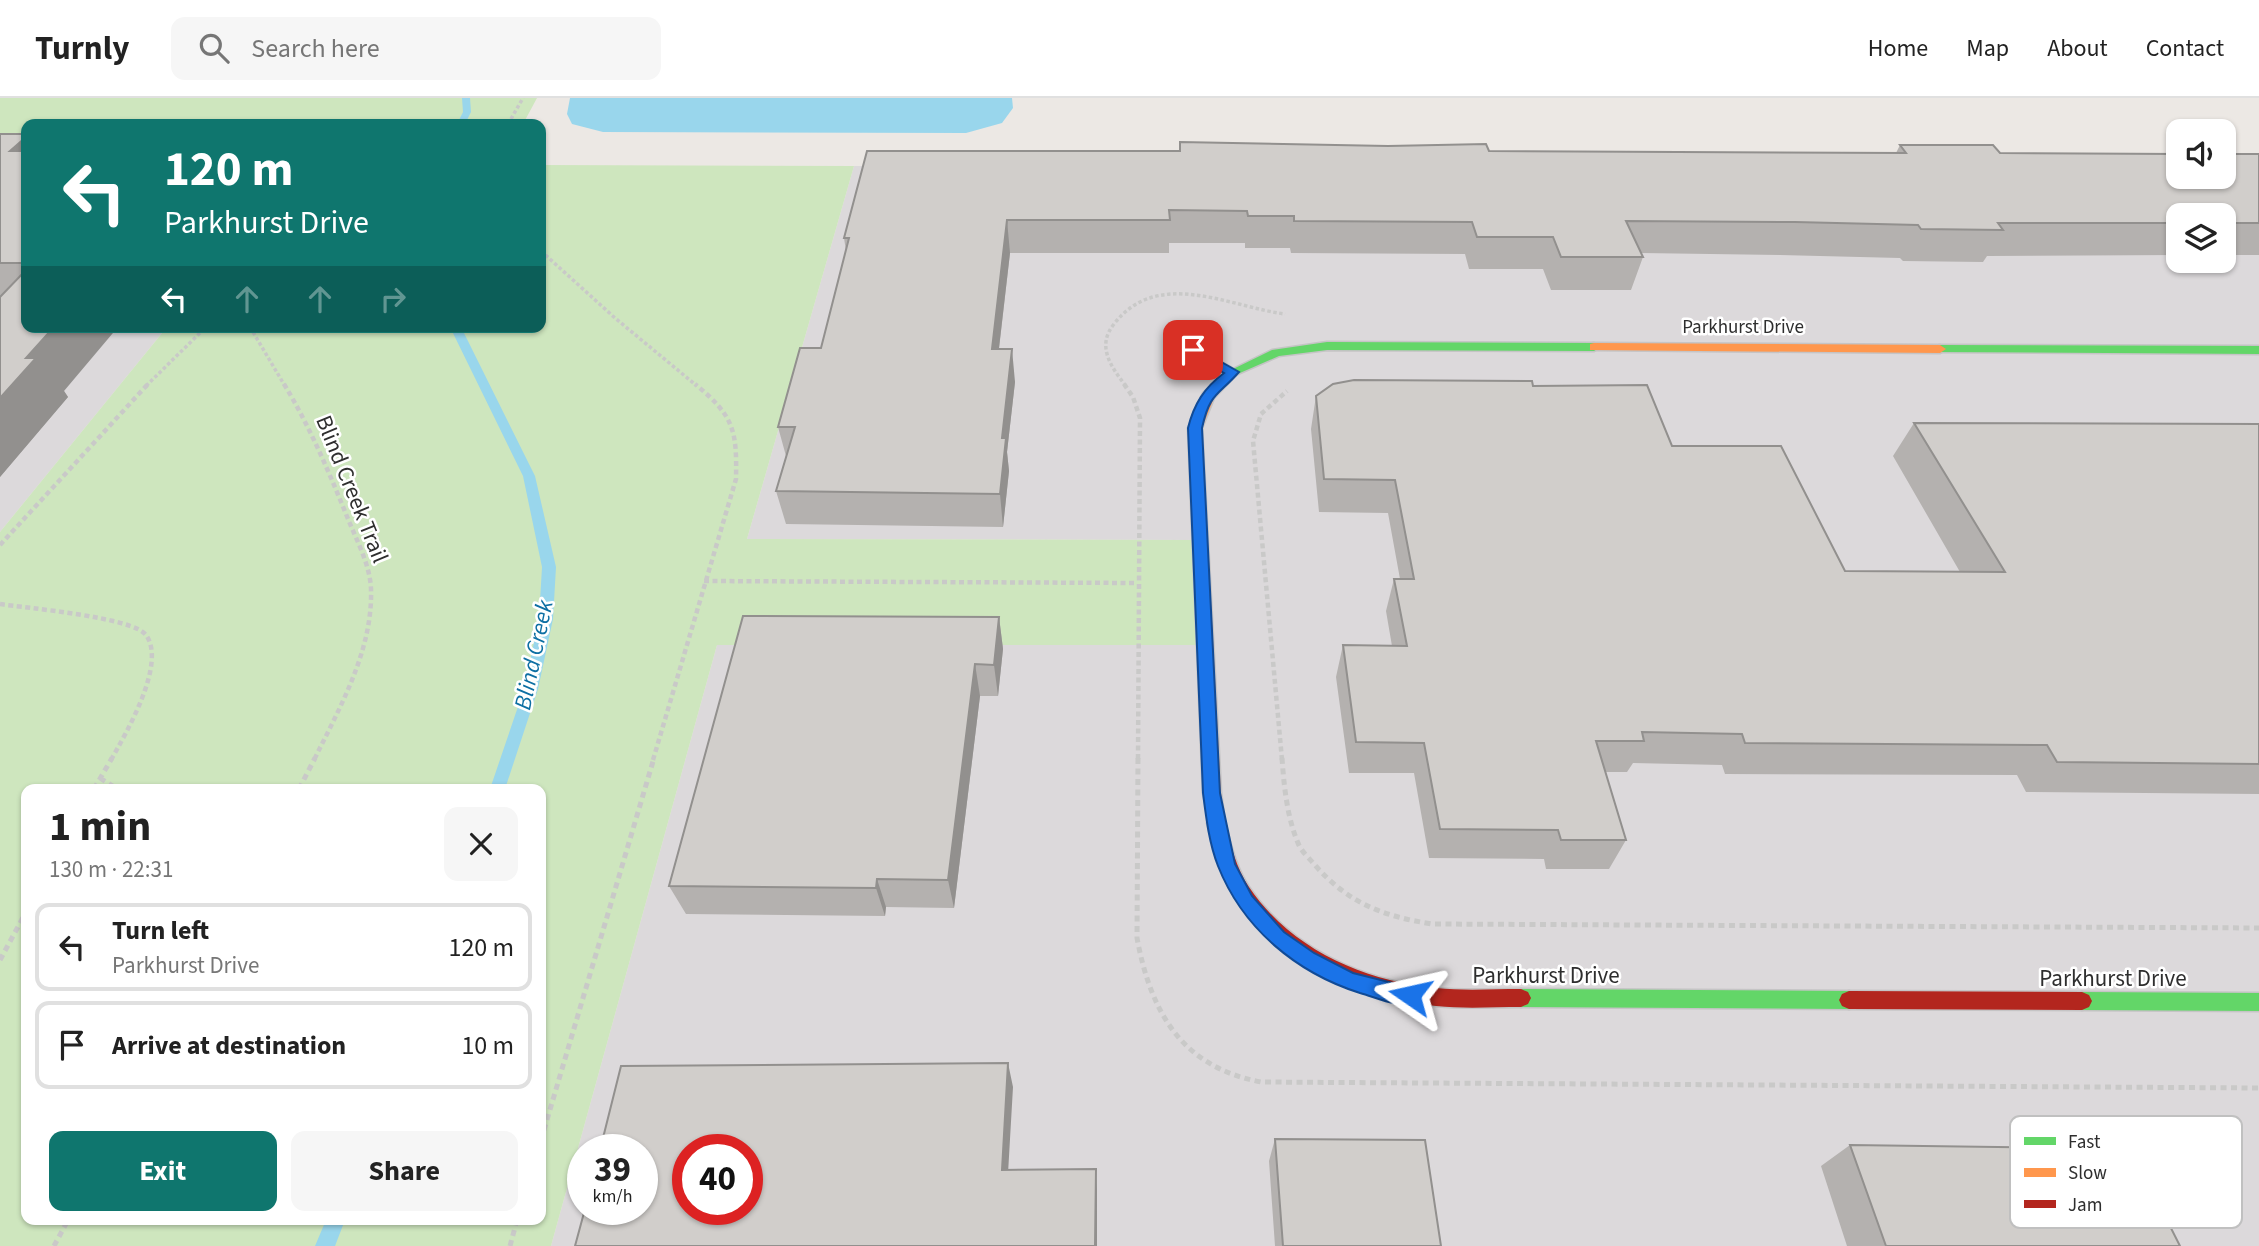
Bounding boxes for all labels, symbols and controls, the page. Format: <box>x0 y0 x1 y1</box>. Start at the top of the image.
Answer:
search box <box>171 17 661 80</box>
text: Turnly <box>35 25 129 72</box>
icon: search <box>195 29 233 67</box>
text: Search here <box>251 30 380 67</box>
text: Home <box>1868 31 1928 66</box>
text: Map <box>1966 31 2009 66</box>
text: About <box>2047 31 2108 66</box>
text: Contact <box>2146 31 2224 66</box>
map controls <box>2166 119 2236 273</box>
button: sound <box>2166 119 2236 189</box>
text: 120 m <box>164 135 293 205</box>
icon: left <box>49 147 140 238</box>
text: Parkhurst Drive <box>164 200 369 246</box>
button: layers <box>2166 203 2236 273</box>
icon: left <box>155 280 193 318</box>
icon: ahead <box>228 280 266 318</box>
icon: ahead <box>301 280 339 318</box>
icon: right <box>374 280 412 318</box>
street label: Parkhurst Drive <box>1682 314 1804 341</box>
pin <box>1163 320 1223 380</box>
icon: arrive <box>1174 331 1212 369</box>
street label: Blind Creek Trail <box>307 410 397 568</box>
water label: Blind Creek <box>505 596 563 713</box>
text: 1 min <box>49 797 151 857</box>
button: close <box>444 807 518 881</box>
text: 130 m · 22:31 <box>49 853 173 886</box>
text: Turn left <box>112 912 209 949</box>
icon: left <box>53 928 91 966</box>
text: 120 m <box>448 929 514 966</box>
text: Parkhurst Drive <box>112 949 259 982</box>
position arrow <box>1373 958 1447 1032</box>
street label: Parkhurst Drive <box>1472 959 1620 992</box>
street label: Parkhurst Drive <box>2039 962 2187 995</box>
icon: arrive <box>53 1026 91 1064</box>
text: Arrive at destination <box>112 1027 346 1064</box>
text: 10 m <box>461 1027 514 1064</box>
legend <box>2010 1116 2242 1228</box>
text: Fast <box>2068 1129 2101 1156</box>
button: Exit <box>49 1131 277 1211</box>
button: Share <box>291 1131 518 1211</box>
speed limit sign: 40 <box>672 1134 763 1225</box>
text: 39 <box>594 1145 631 1195</box>
text: Slow <box>2068 1160 2107 1187</box>
text: km/h <box>593 1184 632 1209</box>
text: Jam <box>2068 1192 2102 1219</box>

